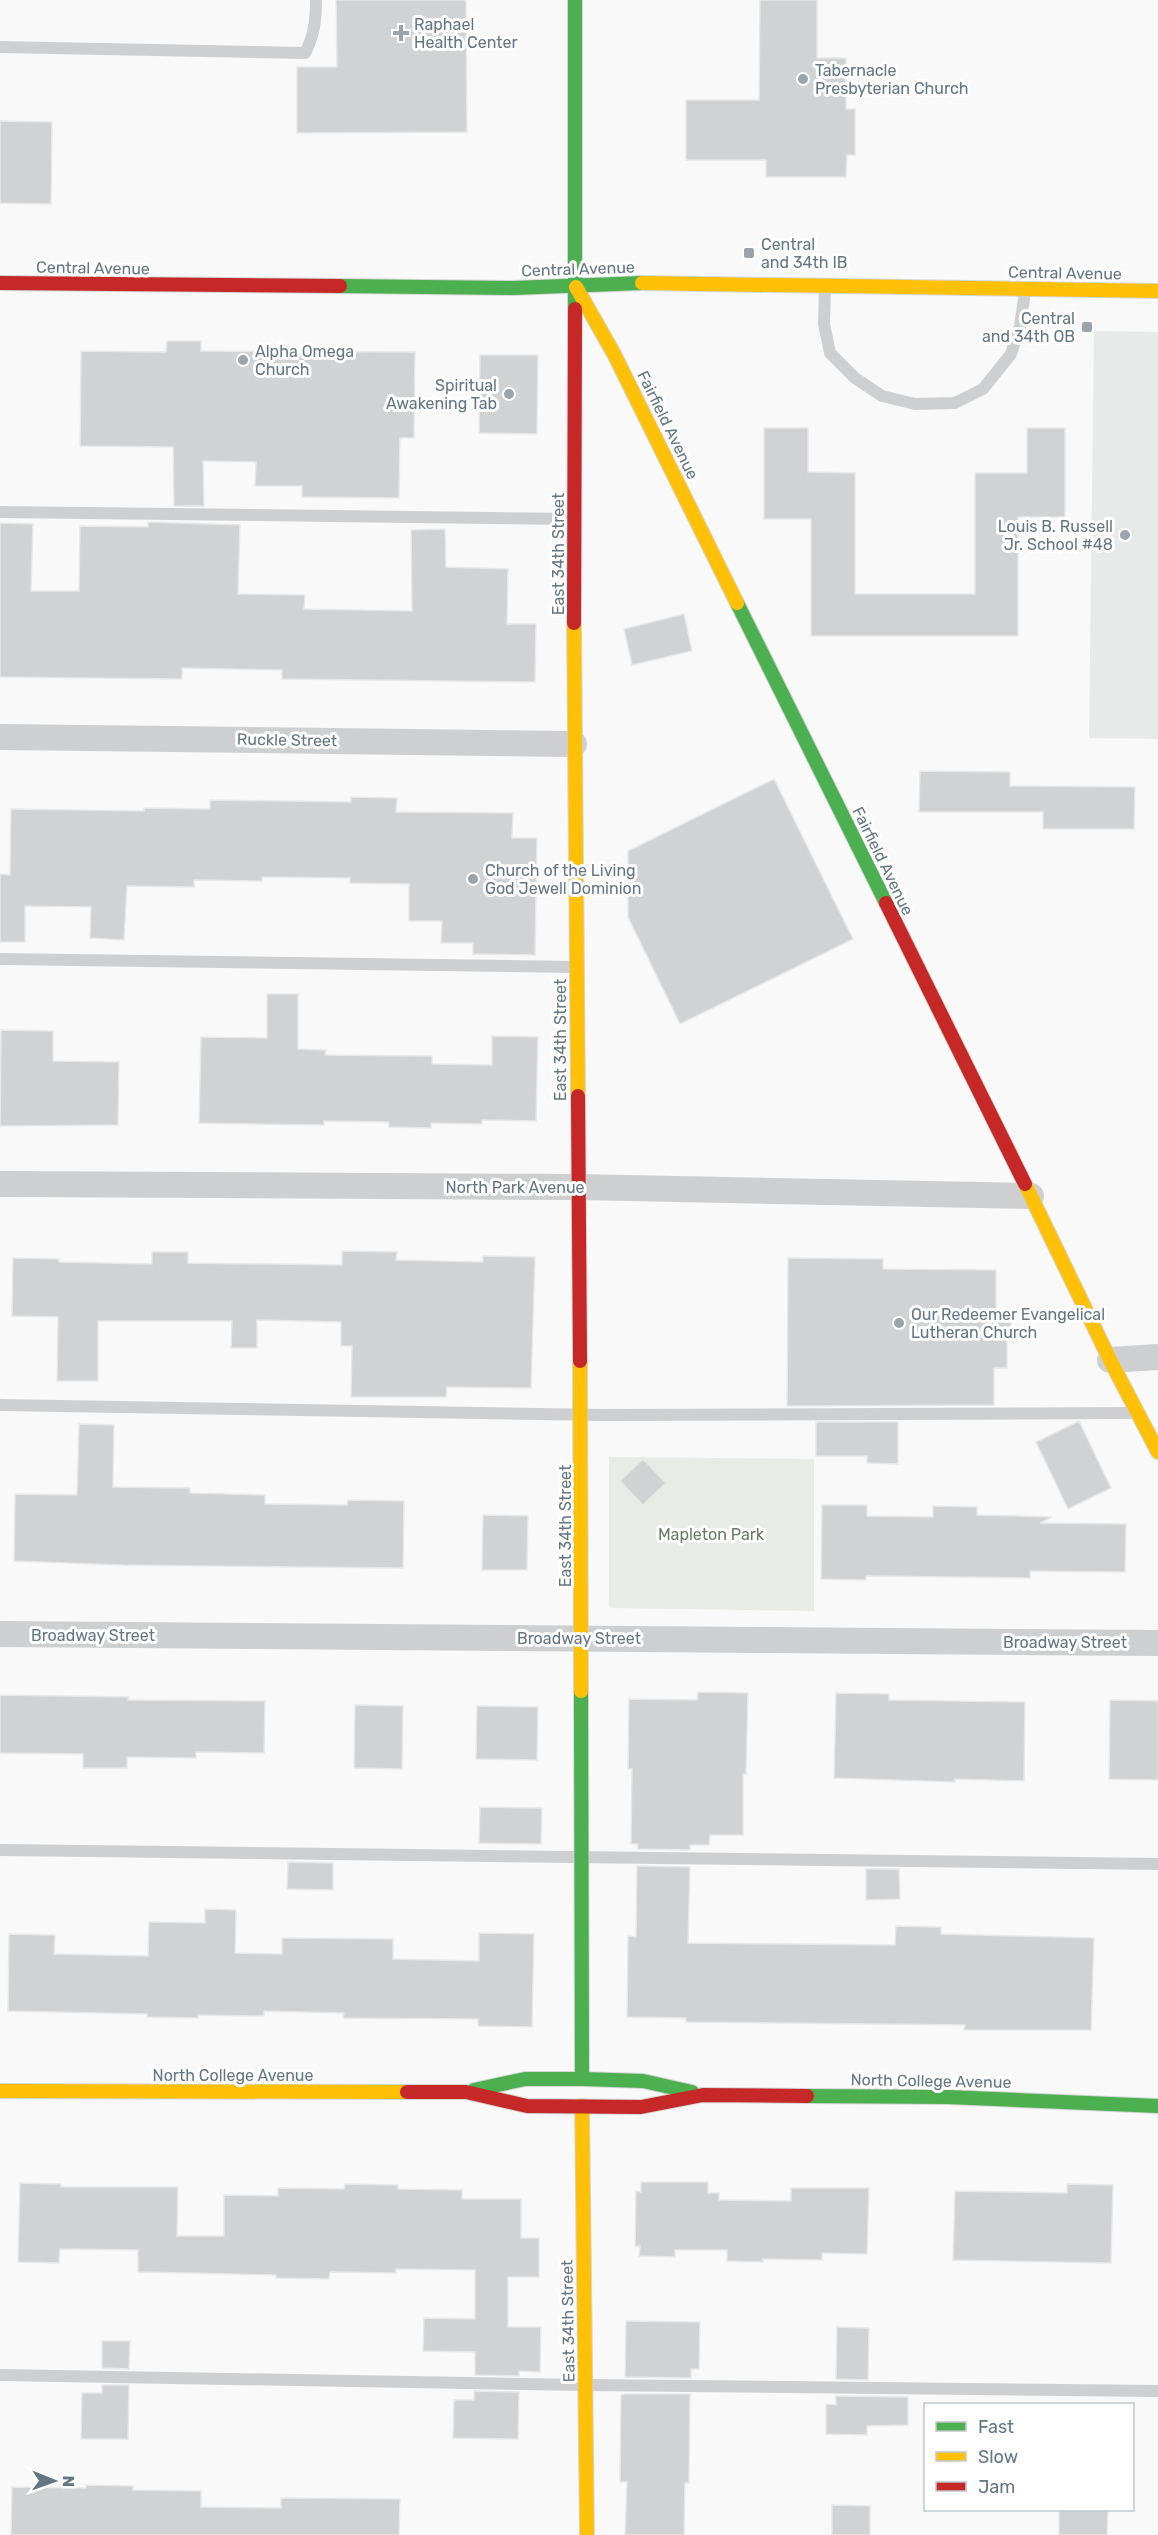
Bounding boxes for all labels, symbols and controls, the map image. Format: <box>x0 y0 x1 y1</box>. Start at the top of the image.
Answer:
place label: Raphael Health Center <box>414 15 518 52</box>
marker: Raphael Health Center <box>392 24 410 42</box>
place label: Tabernacle Presbyterian Church <box>815 61 969 98</box>
marker: Tabernacle Presbyterian Church <box>796 72 810 86</box>
place label: Central and 34th IB <box>761 235 848 272</box>
marker: Central and 34th IB <box>742 246 756 260</box>
street label: Central Avenue <box>36 258 150 278</box>
street label: Central Avenue <box>521 258 635 280</box>
street label: Central Avenue <box>1008 263 1122 283</box>
place label: Central and 34th OB <box>982 309 1075 346</box>
marker: Central and 34th OB <box>1080 320 1094 334</box>
place label: Alpha Omega Church <box>255 342 354 379</box>
marker: Alpha Omega Church <box>236 353 250 367</box>
street label: Fairfield Avenue <box>634 368 702 482</box>
place label: Spiritual Awakening Tab <box>386 376 497 413</box>
marker: Spiritual Awakening Tab <box>502 387 516 401</box>
street label: East 34th Street <box>549 493 568 615</box>
place label: Louis B. Russell Jr. School #48 <box>998 517 1113 554</box>
marker: Louis B. Russell Jr. School #48 <box>1118 528 1132 542</box>
street label: Ruckle Street <box>237 730 337 750</box>
street label: Fairfield Avenue <box>849 804 917 918</box>
place label: Church of the Living God Jewell Dominion <box>485 861 641 898</box>
marker: Church of the Living God Jewell Dominion <box>466 872 480 886</box>
street label: East 34th Street <box>551 979 570 1101</box>
street label: North Park Avenue <box>446 1178 585 1197</box>
place label: Our Redeemer Evangelical Lutheran Church <box>911 1305 1105 1342</box>
marker: Our Redeemer Evangelical Lutheran Church <box>892 1316 906 1330</box>
street label: East 34th Street <box>556 1465 575 1587</box>
park label: Mapleton Park <box>658 1525 765 1544</box>
street label: Broadway Street <box>31 1626 155 1645</box>
street label: Broadway Street <box>517 1629 641 1648</box>
street label: Broadway Street <box>1003 1633 1127 1652</box>
street label: North College Avenue <box>153 2066 313 2085</box>
street label: North College Avenue <box>850 2070 1012 2092</box>
street label: East 34th Street <box>557 2260 579 2382</box>
legend <box>924 2403 1134 2511</box>
text: Fast <box>978 2416 1014 2438</box>
text: Slow <box>978 2446 1018 2468</box>
north arrow <box>24 2451 84 2511</box>
text: N <box>59 2475 78 2487</box>
text: Jam <box>978 2476 1015 2498</box>

